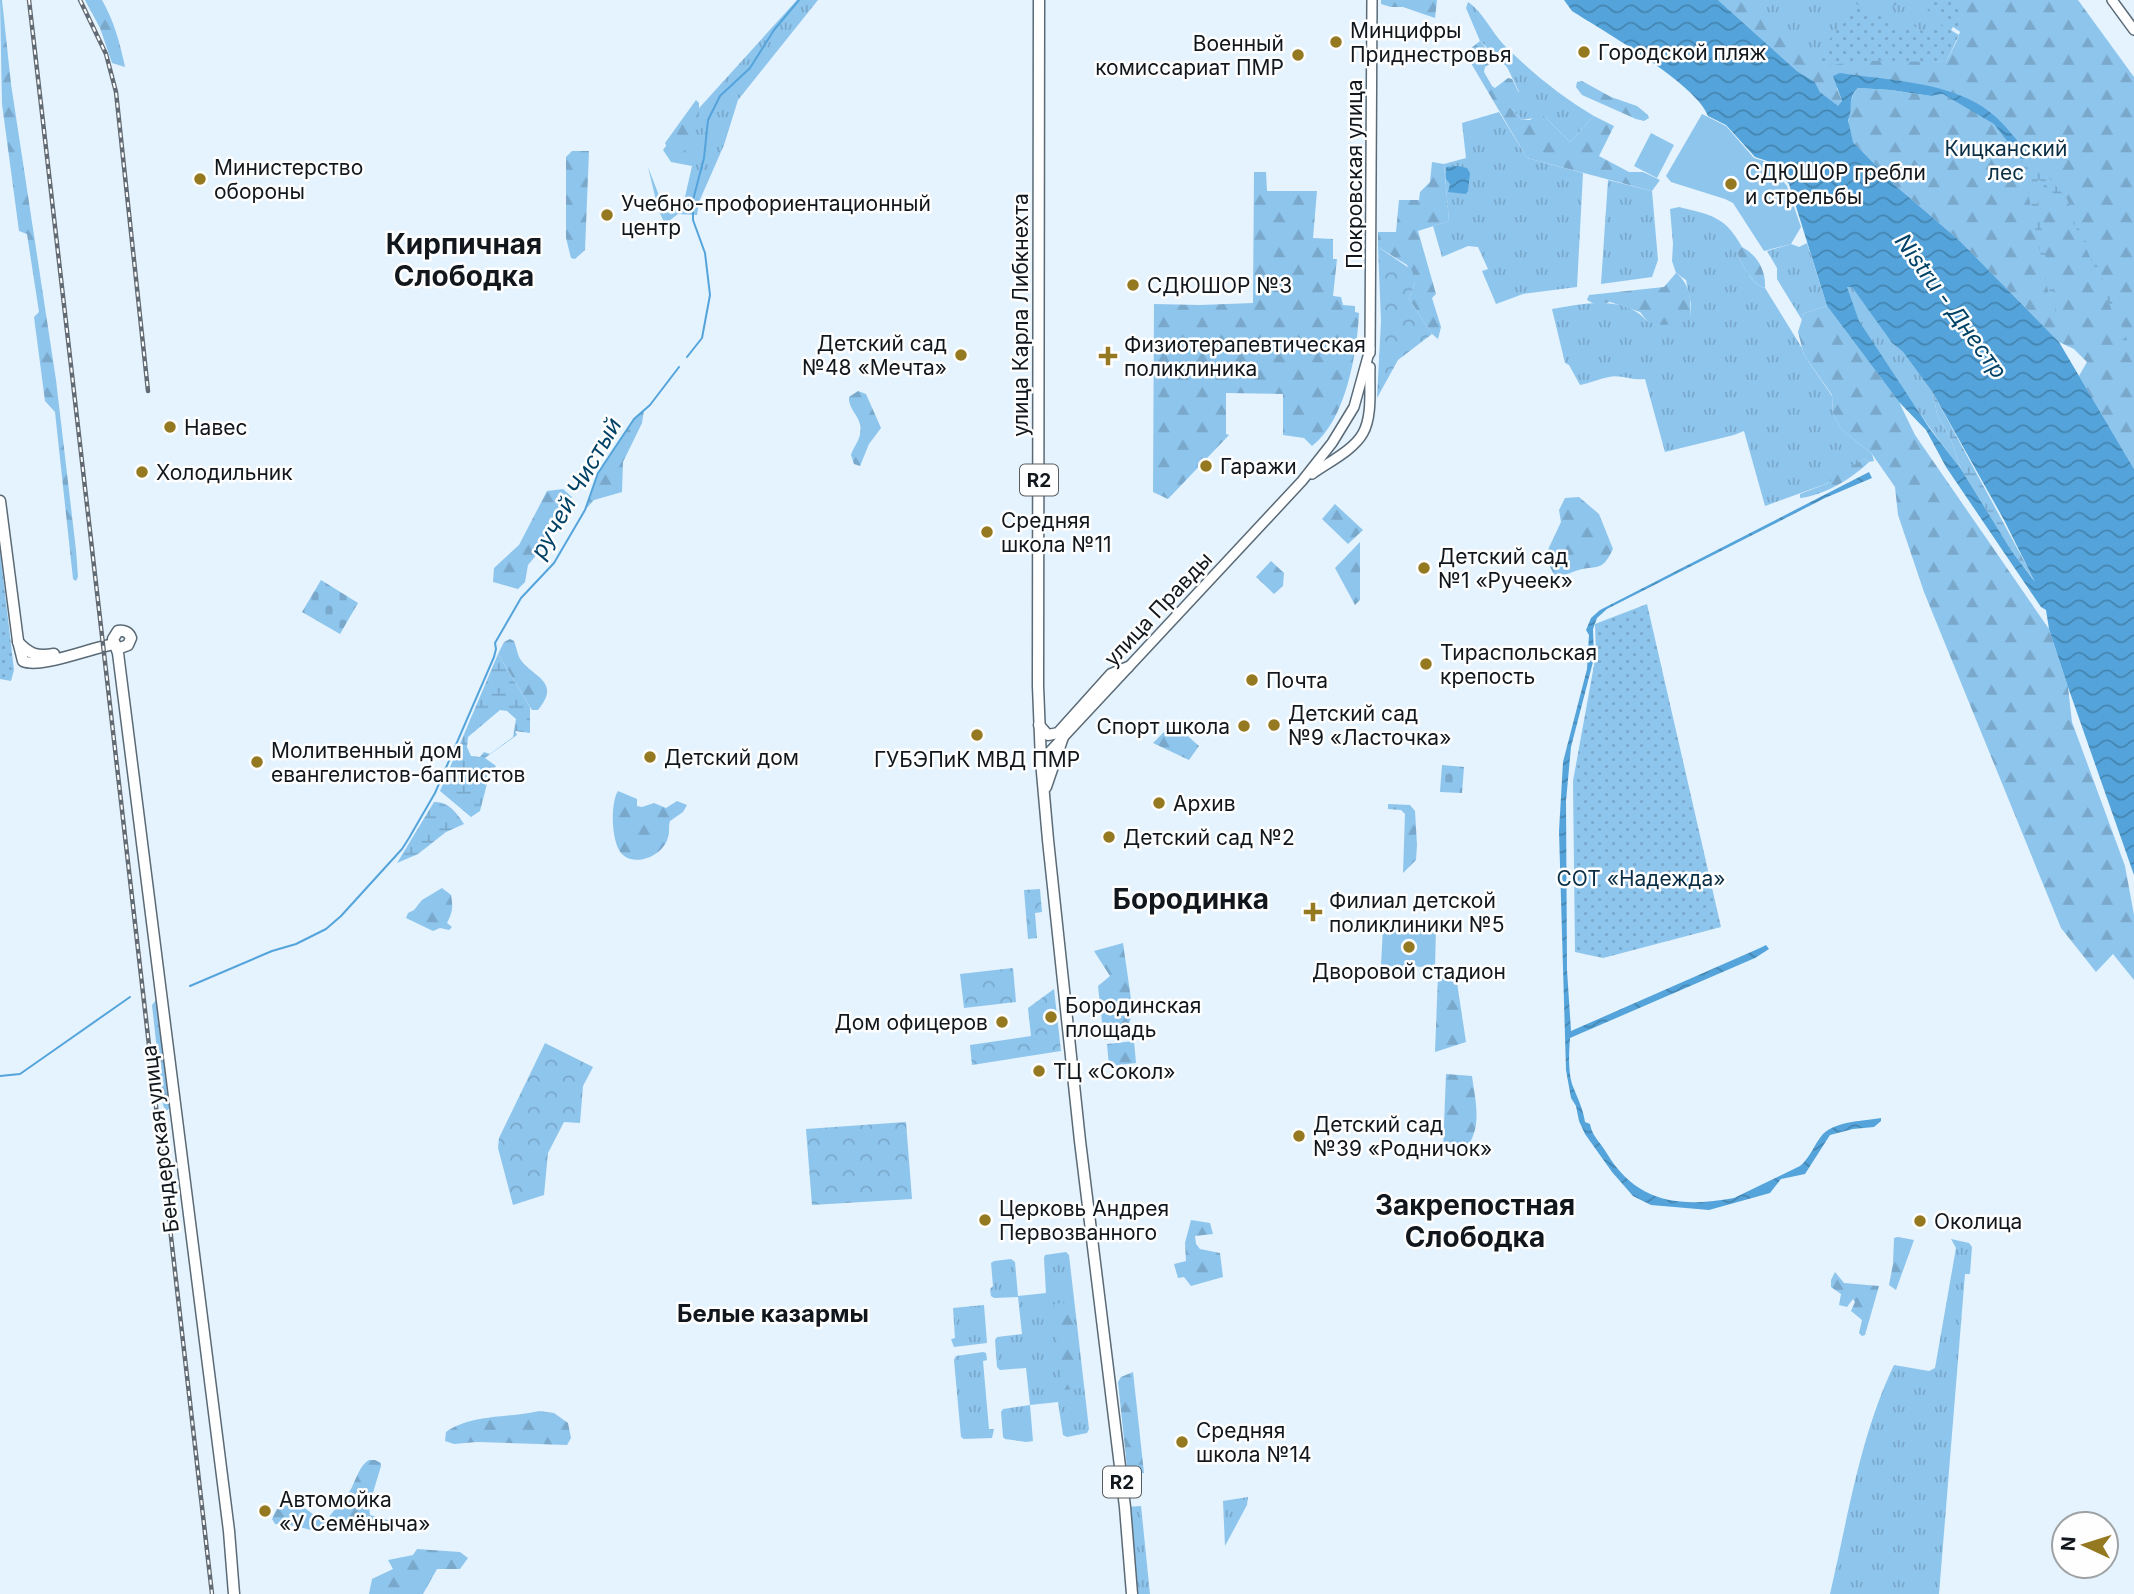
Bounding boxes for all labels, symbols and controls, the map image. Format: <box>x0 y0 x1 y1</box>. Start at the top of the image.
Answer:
place label: Минцифры Приднестровья <box>1350 18 1512 67</box>
place label: Военный комиссариат ПМР <box>1095 31 1284 80</box>
marker: Минцифры Приднестровья <box>1328 34 1344 50</box>
place label: Городской пляж <box>1598 40 1767 65</box>
marker: Городской пляж <box>1576 44 1592 60</box>
marker: Военный комиссариат ПМР <box>1290 47 1306 63</box>
street label: Покровская улица <box>1342 79 1367 269</box>
park label: Кицканский лес <box>1945 136 2067 185</box>
place label: Министерство обороны <box>214 155 363 204</box>
place label: СДЮШОР гребли и стрельбы <box>1745 160 1926 209</box>
marker: Министерство обороны <box>192 171 208 187</box>
marker: СДЮШОР гребли и стрельбы <box>1723 176 1739 192</box>
place label: Учебно-профориентационный центр <box>621 191 931 240</box>
street label: улица Карла Либкнехта <box>1008 193 1033 437</box>
marker: Учебно-профориентационный центр <box>599 207 615 223</box>
district label: Кирпичная Слободка <box>386 227 542 293</box>
water label: Nistru - Днестр <box>1889 228 2013 384</box>
place label: СДЮШОР №3 <box>1147 273 1292 298</box>
marker: СДЮШОР №3 <box>1125 277 1141 293</box>
place label: Детский сад №48 «Мечта» <box>802 331 947 380</box>
place label: Физиотерапевтическая поликлиника <box>1124 332 1366 381</box>
marker: Физиотерапевтическая поликлиника <box>1098 346 1118 366</box>
marker: Детский сад №48 «Мечта» <box>953 347 969 363</box>
water label: ручей Чистый <box>524 413 628 564</box>
place label: Навес <box>184 415 248 440</box>
marker: Навес <box>162 419 178 435</box>
place label: Гаражи <box>1220 454 1297 479</box>
marker: Гаражи <box>1198 458 1214 474</box>
place label: Холодильник <box>156 460 293 485</box>
marker: Холодильник <box>134 464 150 480</box>
road number: R2 <box>1020 464 1058 495</box>
place label: Средняя школа №11 <box>1001 508 1112 557</box>
marker: Средняя школа №11 <box>979 524 995 540</box>
place label: Детский сад №1 «Ручеек» <box>1438 544 1573 593</box>
street label: улица Правды <box>1099 547 1217 671</box>
marker: Детский сад №1 «Ручеек» <box>1416 560 1432 576</box>
place label: Тираспольская крепость <box>1440 640 1597 689</box>
marker: Тираспольская крепость <box>1418 656 1434 672</box>
place label: Почта <box>1266 668 1328 693</box>
marker: Почта <box>1244 672 1260 688</box>
place label: Детский сад №9 «Ласточка» <box>1288 701 1451 750</box>
place label: Спорт школа <box>1097 714 1230 739</box>
marker: Детский сад №9 «Ласточка» <box>1266 717 1282 733</box>
marker: Спорт школа <box>1236 718 1252 734</box>
marker: ГУБЭПиК МВД ПМР <box>969 727 985 743</box>
place label: Молитвенный дом евангелистов-баптистов <box>271 738 525 787</box>
place label: Детский дом <box>664 745 799 770</box>
place label: ГУБЭПиК МВД ПМР <box>874 747 1080 772</box>
marker: Детский дом <box>642 749 658 765</box>
marker: Молитвенный дом евангелистов-баптистов <box>249 754 265 770</box>
place label: Архив <box>1173 791 1236 816</box>
marker: Архив <box>1151 795 1167 811</box>
place label: Детский сад №2 <box>1123 825 1295 850</box>
marker: Детский сад №2 <box>1101 829 1117 845</box>
park label: СОТ «Надежда» <box>1556 866 1726 891</box>
district label: Бородинка <box>1113 882 1269 916</box>
place label: Филиал детской поликлиники №5 <box>1329 888 1505 937</box>
marker: Филиал детской поликлиники №5 <box>1303 902 1323 922</box>
marker: Дворовой стадион <box>1401 939 1417 955</box>
place label: Дворовой стадион <box>1312 959 1506 984</box>
place label: Бородинская площадь <box>1065 993 1201 1042</box>
marker: Бородинская площадь <box>1043 1009 1059 1025</box>
place label: Дом офицеров <box>835 1010 988 1035</box>
marker: Дом офицеров <box>994 1014 1010 1030</box>
street label: Бендерская улица <box>136 1044 184 1234</box>
place label: ТЦ «Сокол» <box>1053 1059 1176 1084</box>
marker: ТЦ «Сокол» <box>1031 1063 1047 1079</box>
place label: Детский сад №39 «Родничок» <box>1313 1112 1492 1161</box>
marker: Детский сад №39 «Родничок» <box>1291 1128 1307 1144</box>
district label: Закрепостная Слободка <box>1375 1188 1575 1254</box>
place label: Церковь Андрея Первозванного <box>999 1196 1169 1245</box>
place label: Околица <box>1934 1209 2022 1234</box>
marker: Церковь Андрея Первозванного <box>977 1212 993 1228</box>
marker: Околица <box>1912 1213 1928 1229</box>
district label: Белые казармы <box>677 1299 869 1328</box>
place label: Средняя школа №14 <box>1196 1418 1312 1467</box>
marker: Средняя школа №14 <box>1174 1434 1190 1450</box>
road number: R2 <box>1103 1466 1141 1498</box>
place label: Автомойка «У Семёныча» <box>279 1487 430 1536</box>
marker: Автомойка «У Семёныча» <box>257 1503 273 1519</box>
north arrow <box>2050 1510 2120 1580</box>
text: N <box>2057 1536 2081 1552</box>

